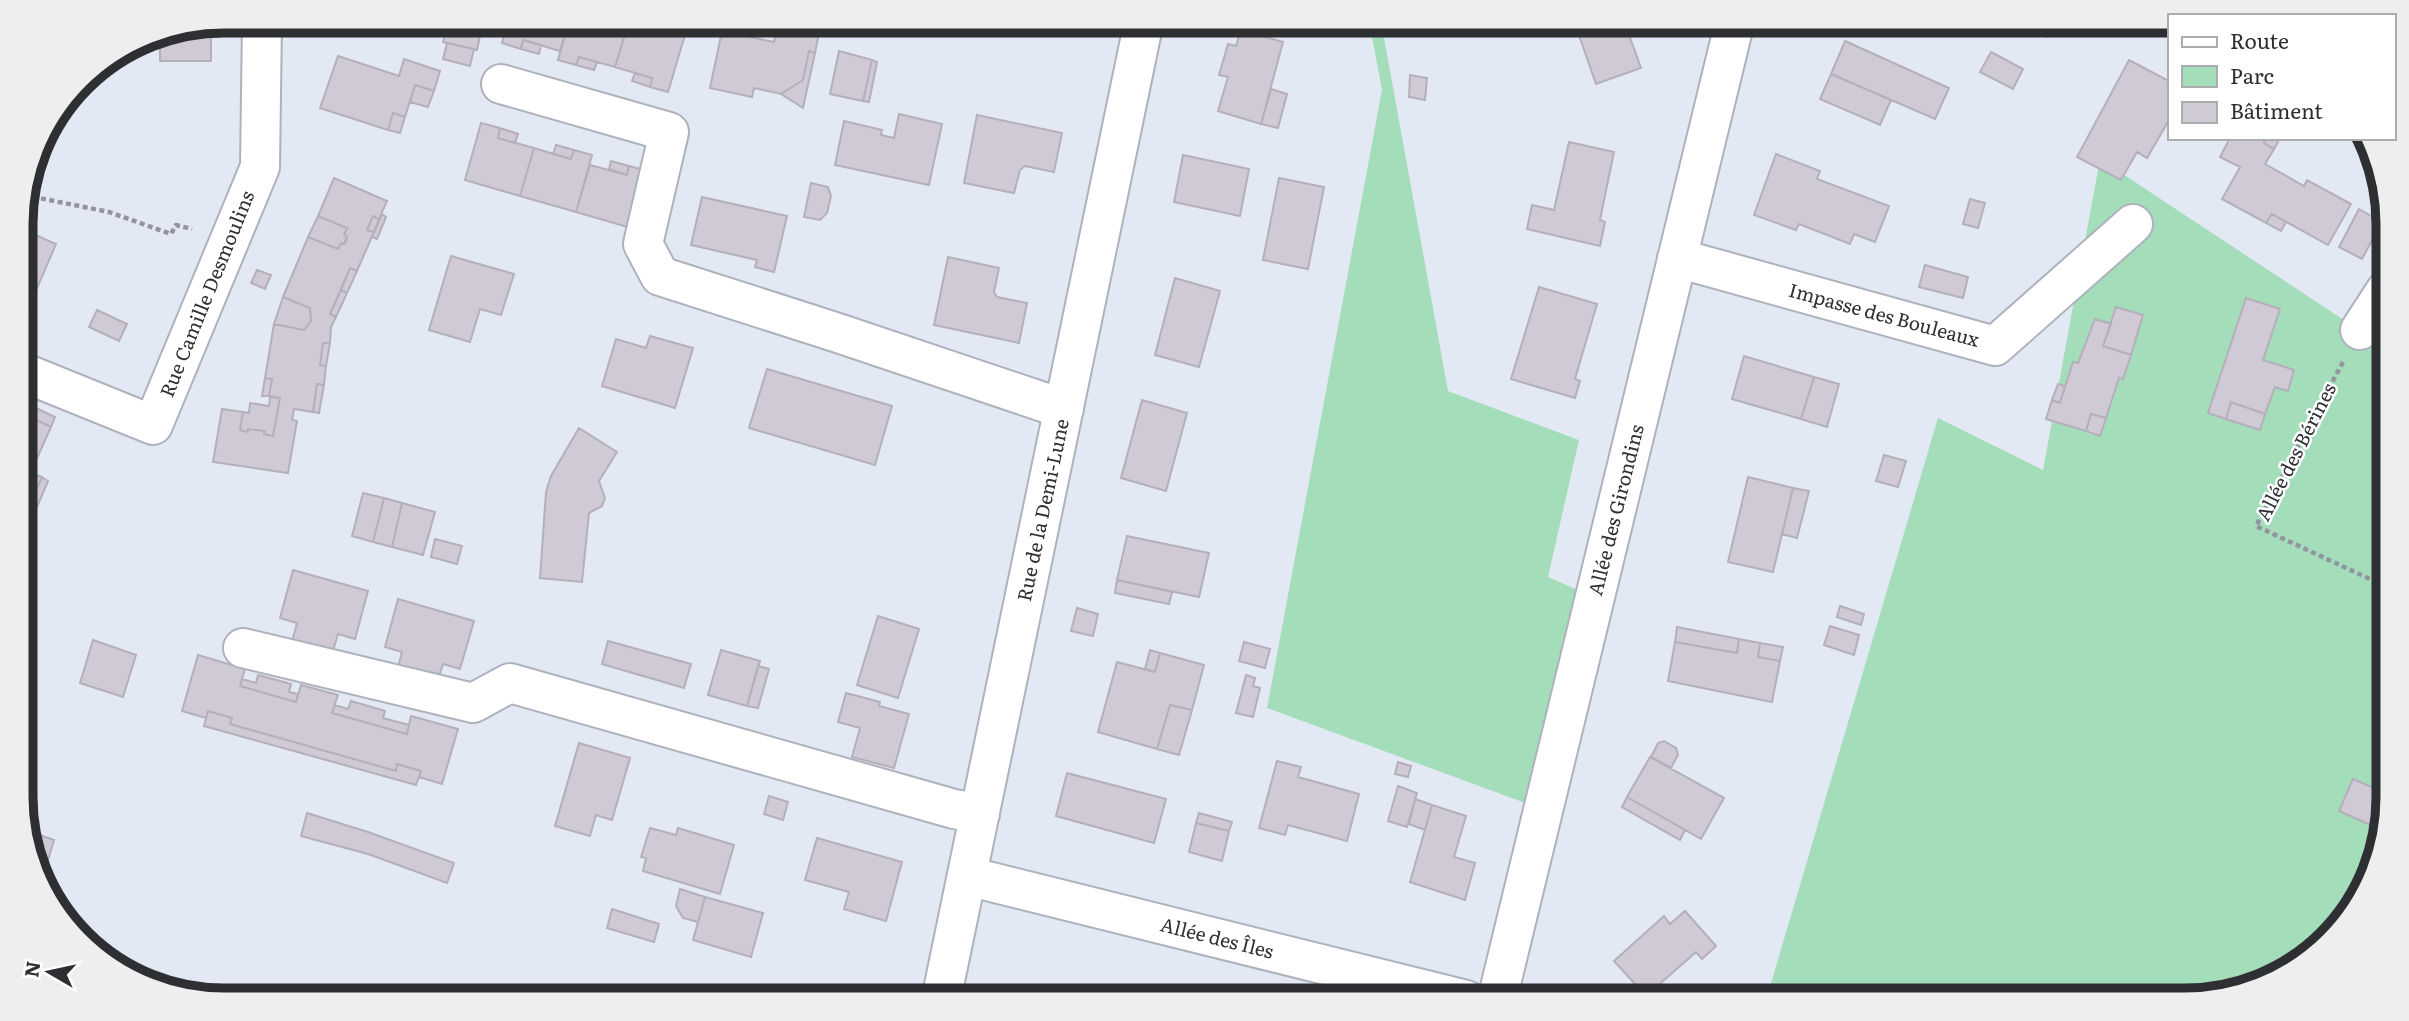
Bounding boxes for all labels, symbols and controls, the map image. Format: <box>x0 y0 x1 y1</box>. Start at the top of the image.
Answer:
legend <box>2168 14 2395 140</box>
text: Route <box>2230 24 2289 55</box>
text: Parc <box>2230 59 2274 90</box>
text: Bâtiment <box>2230 94 2323 125</box>
street label: Rue Camille Desmoulins <box>152 186 261 401</box>
street label: Impasse des Bouleaux <box>1786 275 1983 353</box>
street label: Allée des Bérines <box>2248 377 2342 525</box>
street label: Rue de la Demi-Lune <box>1009 416 1075 604</box>
street label: Allée des Girondins <box>1580 421 1650 598</box>
street label: Allée des Îles <box>1158 909 1277 965</box>
north arrow <box>14 937 84 1007</box>
text: N <box>16 959 46 979</box>

